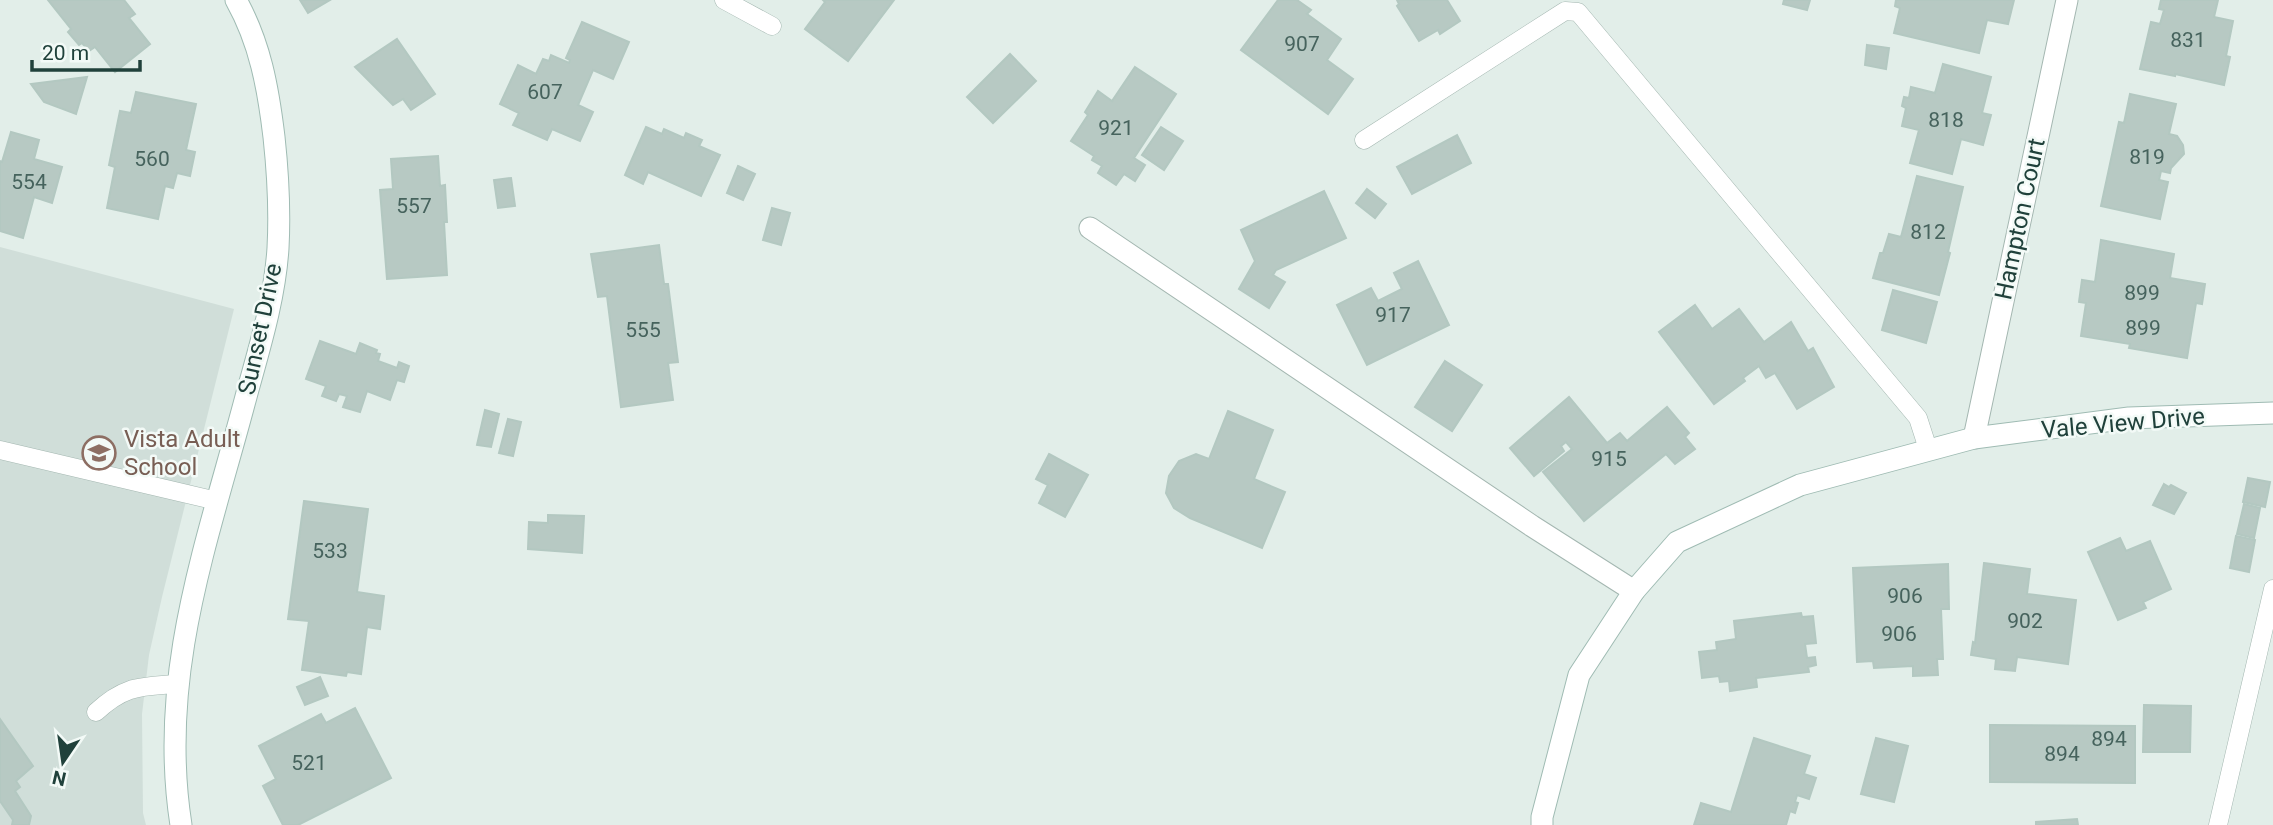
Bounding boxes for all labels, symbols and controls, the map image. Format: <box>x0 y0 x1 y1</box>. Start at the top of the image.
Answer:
scale bar <box>32 28 140 72</box>
house number: 831 <box>2170 28 2206 52</box>
house number: 907 <box>1284 32 1320 56</box>
text: 20 m <box>42 41 89 65</box>
house number: 607 <box>527 80 563 104</box>
house number: 818 <box>1928 108 1964 132</box>
house number: 921 <box>1098 116 1134 140</box>
street label: Hampton Court <box>1989 136 2051 302</box>
house number: 819 <box>2129 145 2165 169</box>
house number: 560 <box>134 147 170 171</box>
house number: 554 <box>11 170 47 194</box>
house number: 557 <box>396 194 432 218</box>
house number: 812 <box>1910 220 1946 244</box>
street label: Sunset Drive <box>232 261 288 397</box>
house number: 899 <box>2124 281 2160 305</box>
house number: 917 <box>1375 303 1411 327</box>
house number: 899 <box>2125 316 2161 340</box>
house number: 555 <box>625 318 661 342</box>
street label: Vale View Drive <box>2040 402 2206 444</box>
place label: Vista Adult School <box>124 425 241 481</box>
school or university icon: Vista Adult School <box>80 434 118 472</box>
house number: 915 <box>1591 447 1627 471</box>
house number: 533 <box>312 539 348 563</box>
house number: 906 <box>1887 584 1923 608</box>
house number: 902 <box>2007 609 2043 633</box>
house number: 906 <box>1881 622 1917 646</box>
north arrow <box>28 727 98 797</box>
house number: 894 <box>2091 727 2127 751</box>
house number: 894 <box>2044 742 2080 766</box>
house number: 521 <box>291 751 327 775</box>
text: N <box>50 765 68 791</box>

